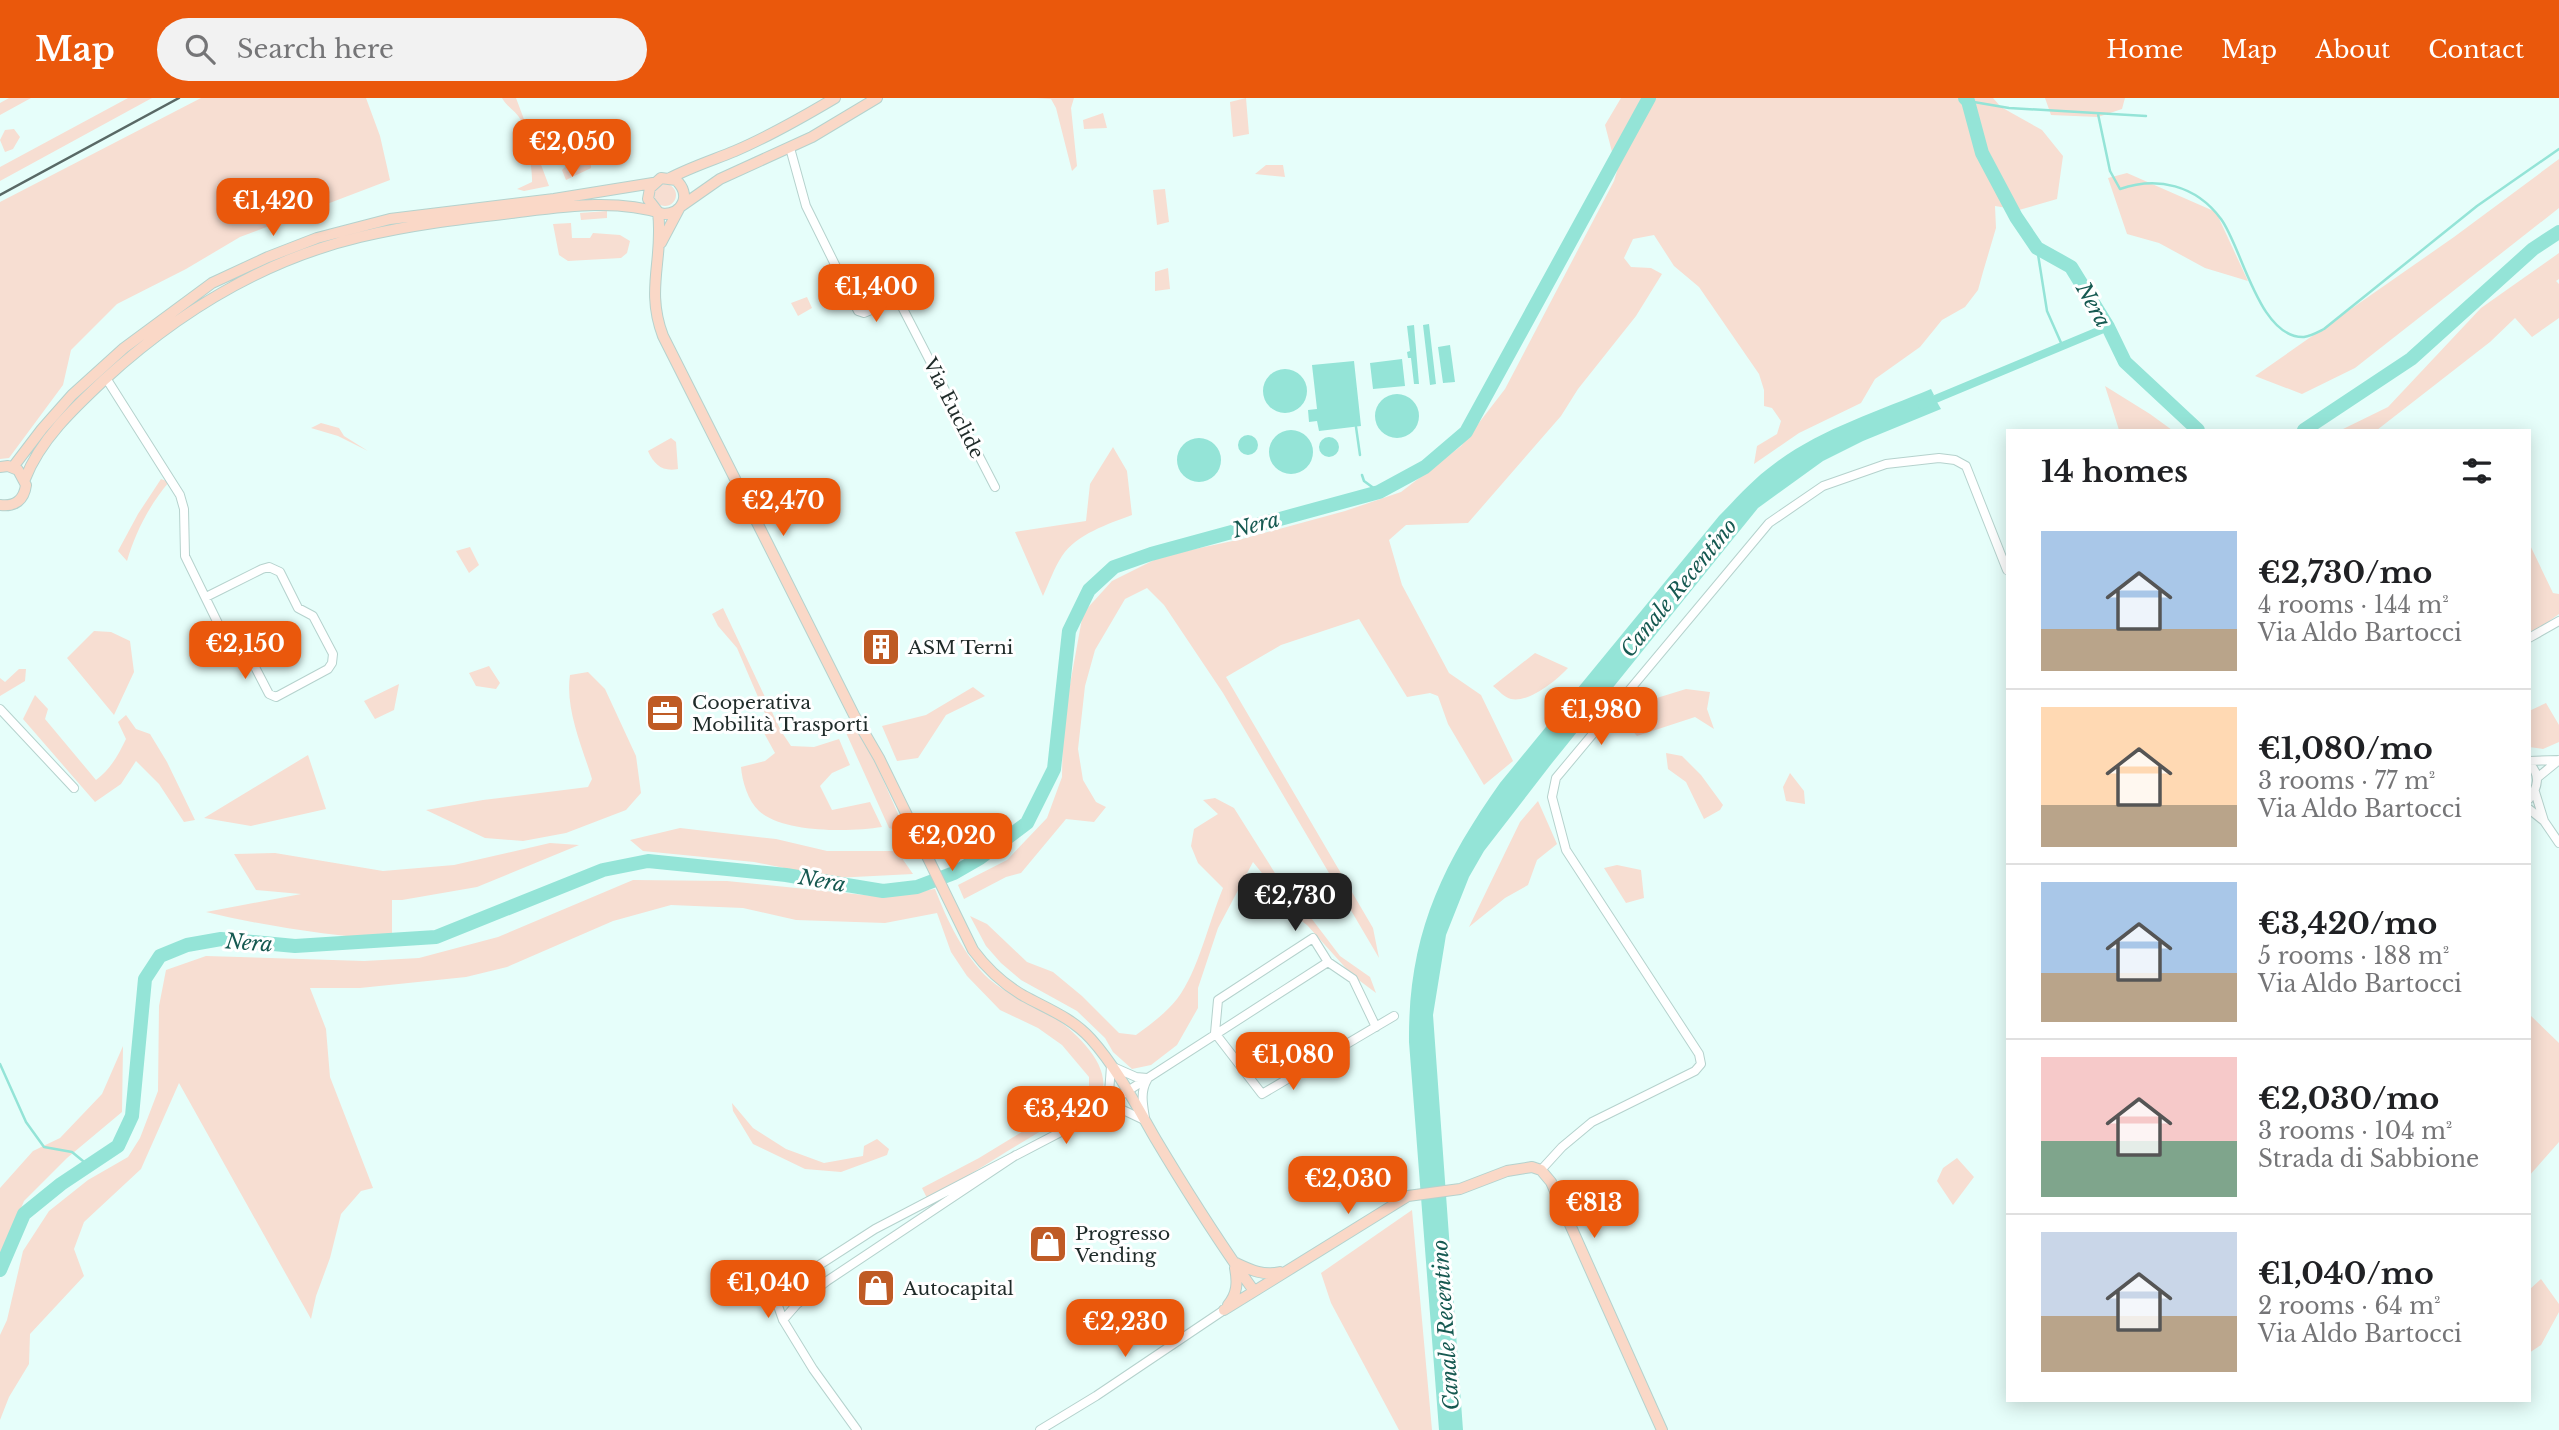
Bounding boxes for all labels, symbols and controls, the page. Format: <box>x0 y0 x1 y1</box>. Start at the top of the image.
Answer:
search box <box>157 18 647 81</box>
text: Map <box>35 29 115 70</box>
icon: search <box>181 30 219 68</box>
text: Search here <box>237 33 394 65</box>
text: Home <box>2107 35 2183 64</box>
text: Map <box>2221 35 2277 64</box>
text: About <box>2315 35 2390 64</box>
text: Contact <box>2428 35 2524 64</box>
pin: €2,050 <box>515 120 629 179</box>
text: €2,050 <box>529 128 615 156</box>
pin: €1,420 <box>216 178 330 238</box>
text: €1,420 <box>232 187 314 215</box>
pin: €1,400 <box>819 264 933 324</box>
text: €1,400 <box>834 273 918 301</box>
water label: Nera <box>2070 277 2116 332</box>
street label: Via Euclide <box>918 353 989 462</box>
icon: filters <box>2458 452 2496 490</box>
text: 14 homes <box>2041 453 2188 490</box>
pin: €2,470 <box>726 478 840 538</box>
text: €2,470 <box>741 487 825 515</box>
water label: Nera <box>1229 506 1282 544</box>
water label: Canale Recentino <box>1615 513 1743 663</box>
text: €2,730/mo <box>2258 554 2432 591</box>
icon: home <box>2097 559 2181 643</box>
text: 4 rooms · 144 m² <box>2258 591 2449 619</box>
text: Via Aldo Bartocci <box>2258 619 2462 647</box>
pin: €2,150 <box>188 622 302 681</box>
building icon: ASM Terni <box>860 626 902 668</box>
text: €2,150 <box>205 630 285 658</box>
place label: ASM Terni <box>907 636 1014 659</box>
pin: €1,980 <box>1544 688 1658 747</box>
place label: Cooperativa Mobilità Trasporti <box>692 691 869 736</box>
office icon: Cooperativa Mobilità Trasporti <box>644 692 686 734</box>
text: €1,980 <box>1560 696 1642 724</box>
text: €1,080/mo <box>2258 730 2433 767</box>
icon: home <box>2097 735 2181 819</box>
text: 3 rooms · 77 m² <box>2258 767 2435 795</box>
text: Via Aldo Bartocci <box>2258 795 2462 823</box>
pin: €2,020 <box>895 814 1009 873</box>
text: €2,020 <box>908 822 996 850</box>
water label: Nera <box>795 864 848 898</box>
pin: €2,730 <box>1238 874 1352 933</box>
text: €2,730 <box>1254 882 1336 910</box>
text: €3,420/mo <box>2258 905 2437 942</box>
icon: home <box>2097 910 2181 994</box>
water label: Nera <box>223 928 274 958</box>
text: 5 rooms · 188 m² <box>2258 942 2449 970</box>
text: Via Aldo Bartocci <box>2258 970 2462 998</box>
pin: €1,080 <box>1236 1032 1350 1092</box>
text: €1,080 <box>1252 1041 1334 1069</box>
text: €2,030/mo <box>2258 1080 2439 1117</box>
icon: home <box>2097 1085 2181 1169</box>
pin: €3,420 <box>1009 1086 1123 1146</box>
text: €3,420 <box>1023 1095 1109 1123</box>
text: 3 rooms · 104 m² <box>2258 1117 2452 1145</box>
text: Strada di Sabbione <box>2258 1145 2479 1173</box>
pin: €2,030 <box>1291 1156 1405 1216</box>
text: €2,030 <box>1304 1165 1392 1193</box>
pin: €813 <box>1553 1180 1635 1240</box>
text: €813 <box>1566 1189 1622 1217</box>
place label: Progresso Vending <box>1074 1222 1170 1267</box>
shop icon: Progresso Vending <box>1027 1223 1069 1265</box>
water label: Canale Recentino <box>1427 1239 1465 1411</box>
text: €1,040/mo <box>2258 1255 2434 1292</box>
pin: €1,040 <box>711 1260 825 1320</box>
icon: home <box>2097 1260 2181 1344</box>
shop icon: Autocapital <box>855 1267 897 1309</box>
text: €1,040 <box>726 1269 810 1297</box>
place label: Autocapital <box>902 1277 1014 1300</box>
text: 2 rooms · 64 m² <box>2258 1292 2441 1320</box>
pin: €2,230 <box>1068 1300 1182 1359</box>
text: €2,230 <box>1082 1308 1168 1336</box>
text: Via Aldo Bartocci <box>2258 1320 2462 1348</box>

